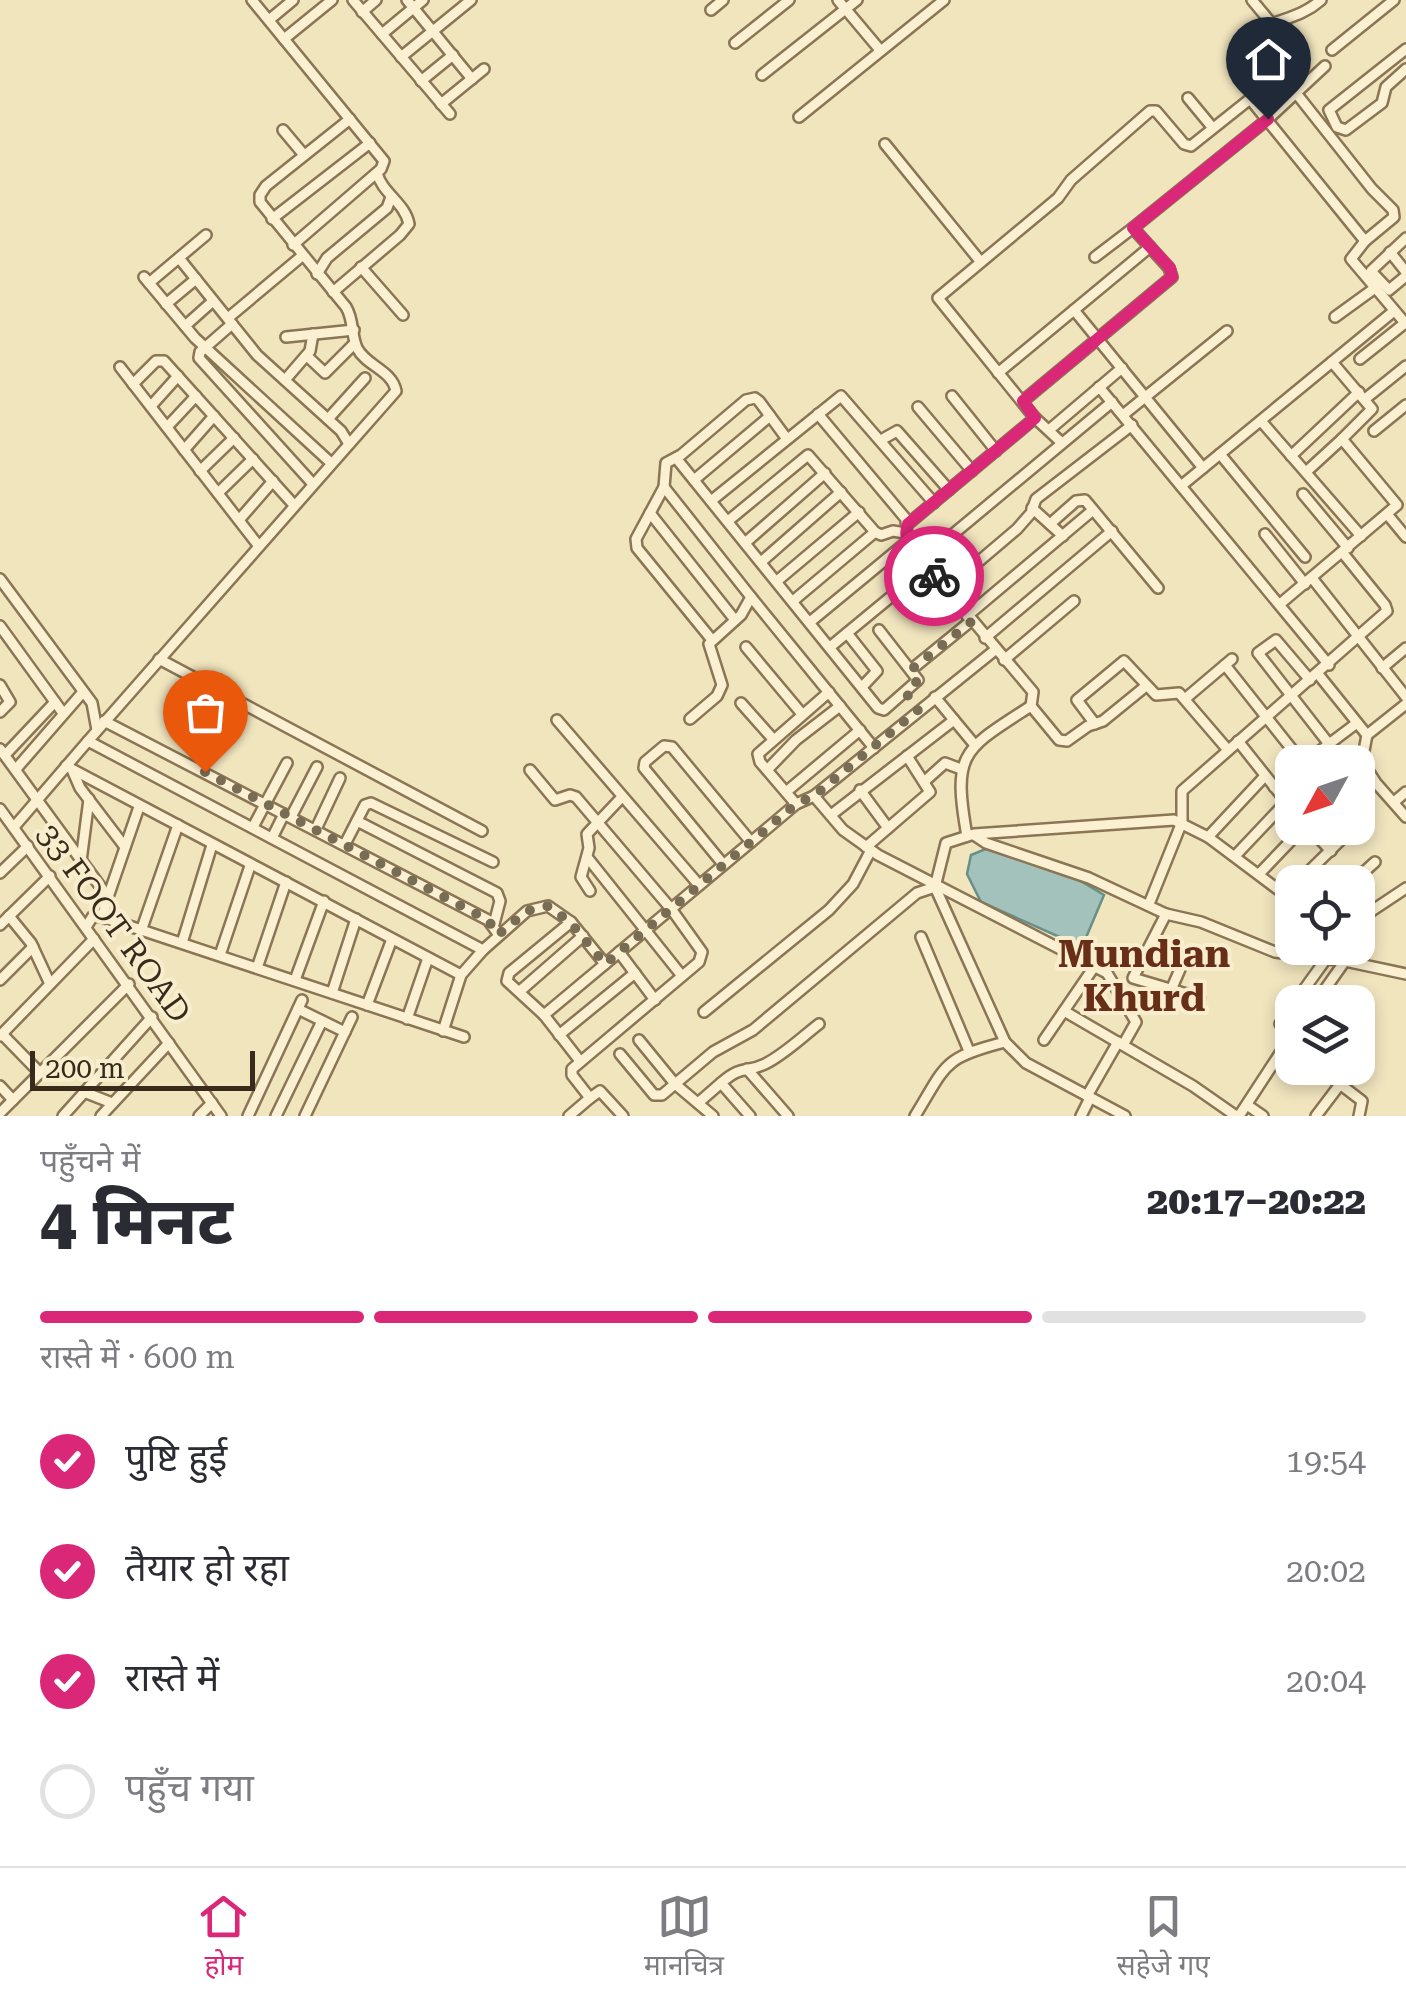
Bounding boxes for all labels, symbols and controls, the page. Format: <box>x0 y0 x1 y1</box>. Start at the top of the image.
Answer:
pin <box>1226 17 1311 120</box>
icon: home <box>1241 32 1296 87</box>
courier <box>884 526 984 626</box>
icon: bike <box>907 549 962 604</box>
pin <box>163 670 248 773</box>
icon: bag <box>178 685 233 740</box>
north arrow <box>1275 745 1375 845</box>
map controls <box>1275 745 1375 1085</box>
street label: 33 FOOT ROAD <box>29 816 199 1030</box>
button: locate <box>1275 865 1375 965</box>
district label: Mundian Khurd <box>1058 932 1230 1020</box>
button: layers <box>1275 985 1375 1085</box>
scale bar <box>30 1046 255 1090</box>
text: 200 m <box>45 1052 125 1085</box>
text: पहुँचने में <box>40 1142 140 1180</box>
text: 20:17–20:22 <box>1147 1179 1366 1223</box>
text: 4 मिनट <box>40 1184 233 1260</box>
text: रास्ते में · 600 m <box>40 1338 235 1376</box>
icon: check <box>40 1434 95 1489</box>
text: पुष्टि हुई <box>125 1436 227 1480</box>
text: 19:54 <box>1286 1442 1366 1480</box>
icon: check <box>40 1544 95 1599</box>
text: तैयार हो रहा <box>125 1546 289 1590</box>
text: 20:02 <box>1286 1552 1366 1590</box>
icon: check <box>40 1654 95 1709</box>
text: रास्ते में <box>125 1656 219 1700</box>
text: 20:04 <box>1286 1662 1366 1700</box>
text: पहुँच गया <box>125 1766 254 1810</box>
tab: होम <box>196 1889 251 1986</box>
tab: मानचित्र <box>644 1889 724 1986</box>
tab: सहेजे गए <box>1117 1889 1210 1986</box>

